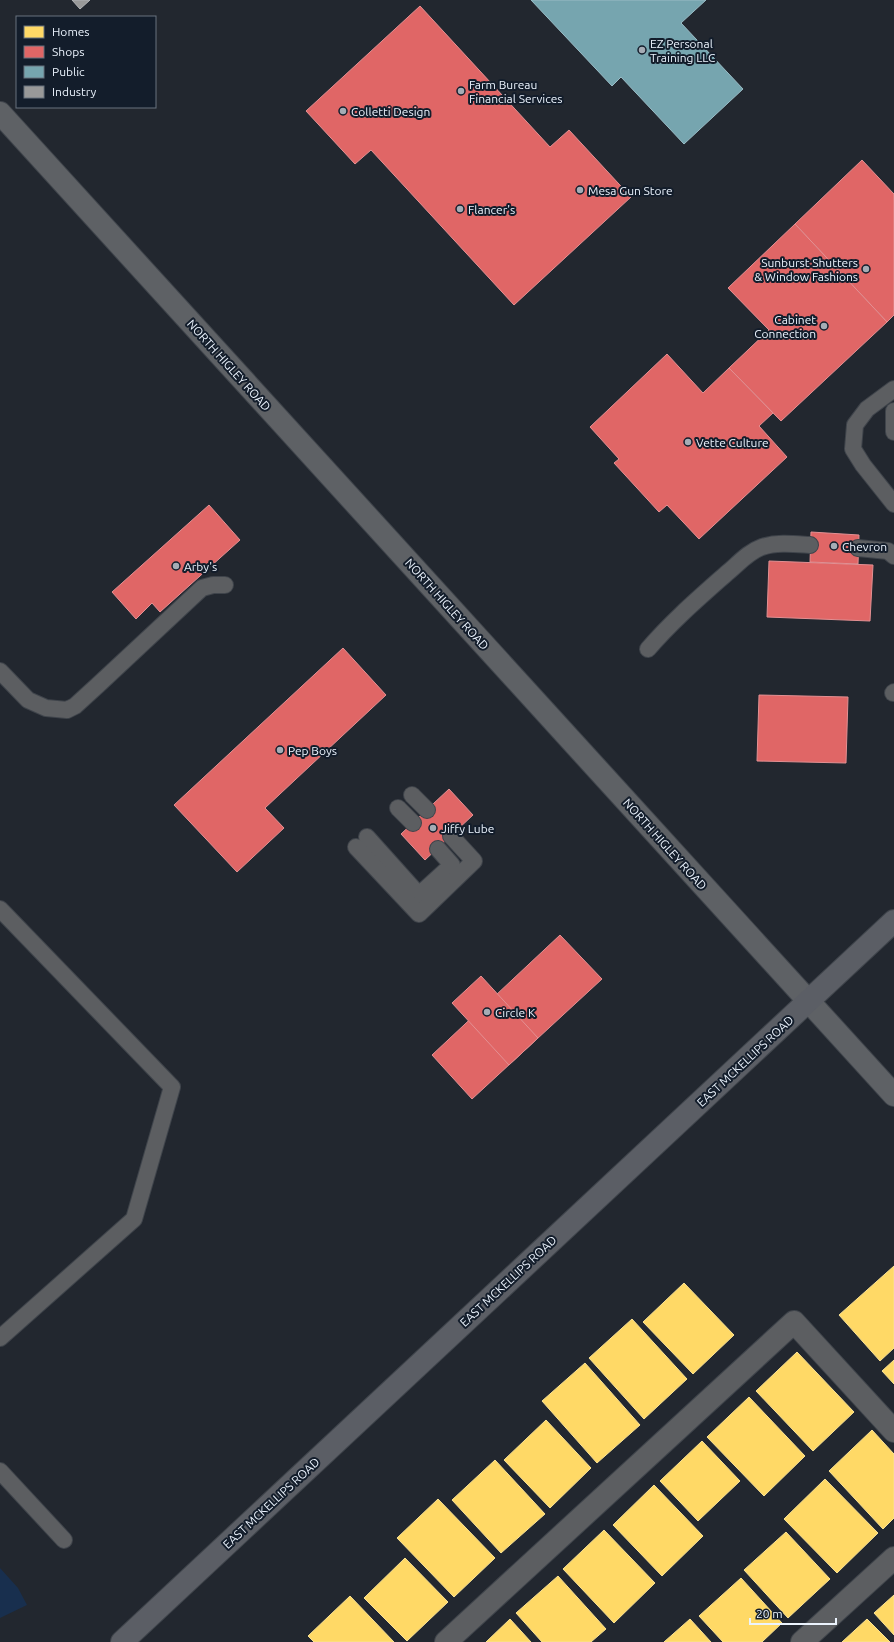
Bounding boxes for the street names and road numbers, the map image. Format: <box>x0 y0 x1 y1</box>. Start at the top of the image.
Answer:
street label: NORTH HIGLEY ROAD <box>185 317 273 413</box>
street label: NORTH HIGLEY ROAD <box>403 556 491 652</box>
street label: NORTH HIGLEY ROAD <box>621 796 709 892</box>
street label: EAST MCKELLIPS ROAD <box>694 1013 796 1109</box>
street label: EAST MCKELLIPS ROAD <box>457 1233 559 1329</box>
street label: EAST MCKELLIPS ROAD <box>220 1455 322 1551</box>

